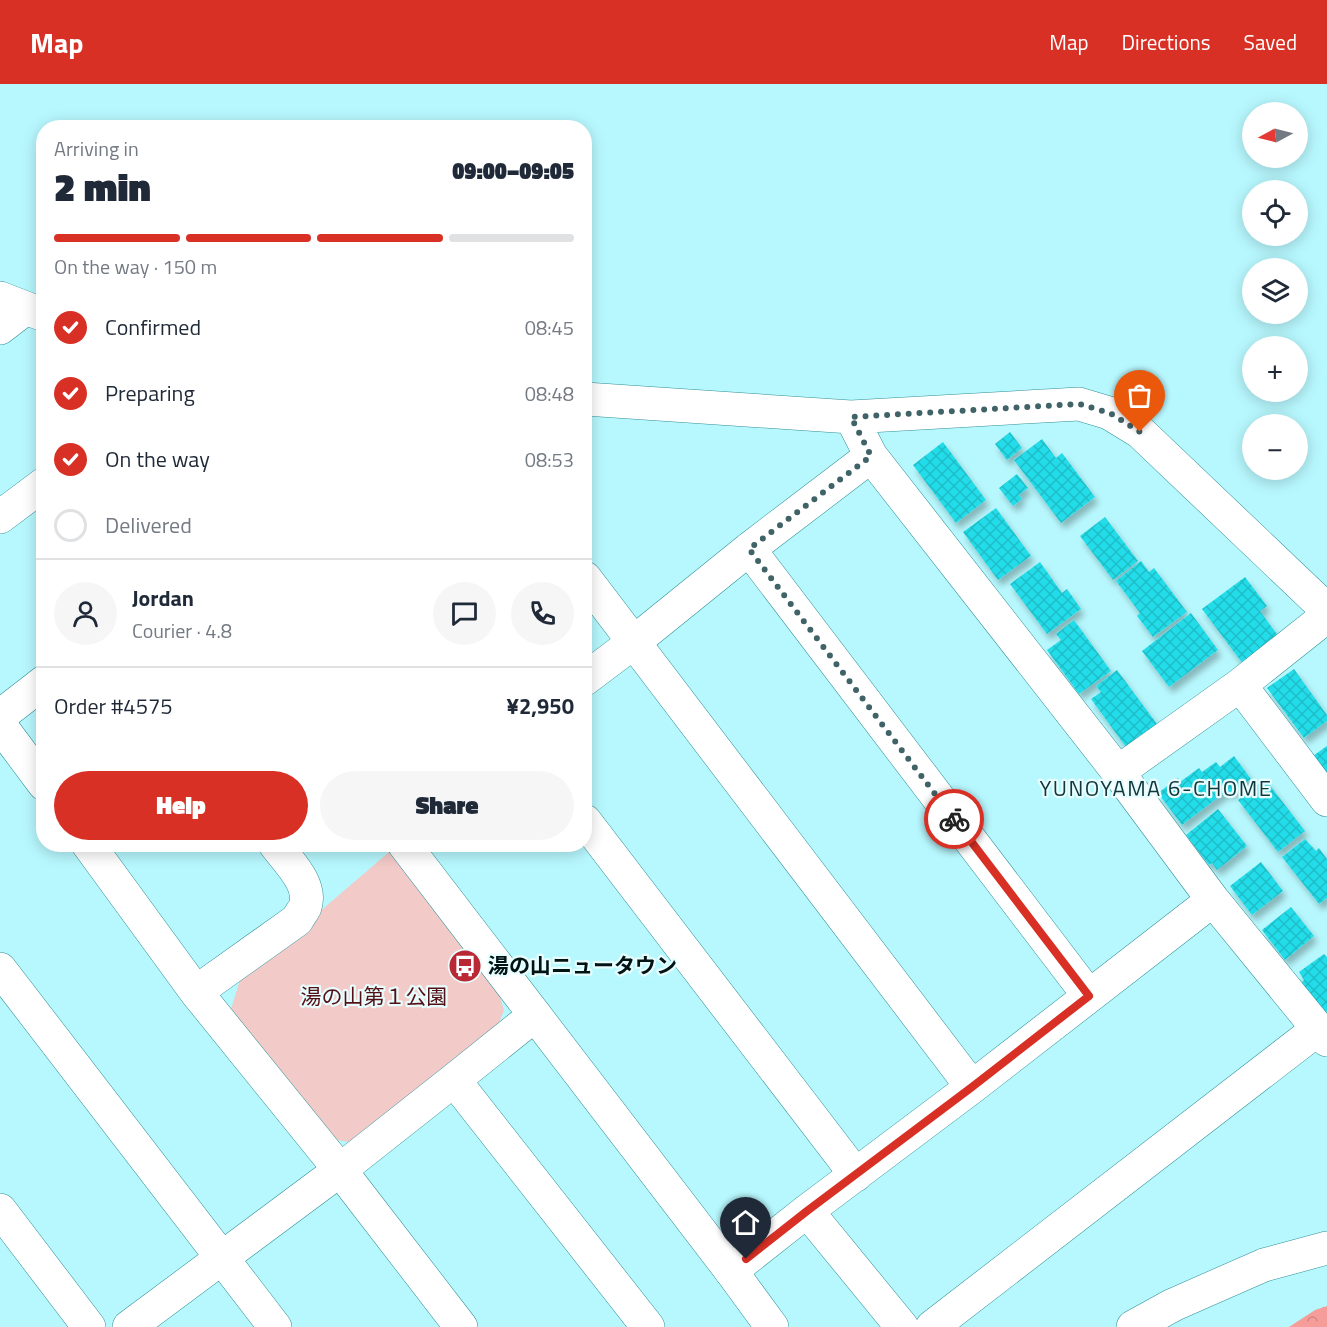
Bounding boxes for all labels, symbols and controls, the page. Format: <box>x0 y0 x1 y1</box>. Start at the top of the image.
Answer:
text: Map <box>30 21 84 64</box>
text: Map <box>1049 26 1089 58</box>
text: Directions <box>1122 26 1211 58</box>
text: Saved <box>1244 26 1297 58</box>
north arrow <box>1242 102 1308 168</box>
map controls <box>1242 102 1308 480</box>
text: Arriving in <box>54 133 139 164</box>
text: 09:00–09:05 <box>452 154 574 188</box>
text: 2 min <box>54 157 151 216</box>
button: locate <box>1242 180 1308 246</box>
text: On the way · 150 m <box>54 251 217 282</box>
button: layers <box>1242 258 1308 324</box>
text: Confirmed <box>105 310 201 344</box>
icon: check <box>54 311 87 344</box>
text: 08:45 <box>525 312 574 343</box>
button: + <box>1242 336 1308 402</box>
pin <box>1114 370 1165 432</box>
text: Preparing <box>105 376 195 410</box>
icon: check <box>54 377 87 410</box>
text: 08:48 <box>525 378 574 409</box>
icon: bag <box>1123 379 1156 412</box>
button: − <box>1242 414 1308 480</box>
text: On the way <box>105 442 210 476</box>
icon: check <box>54 443 87 476</box>
text: 08:53 <box>525 444 574 475</box>
text: Delivered <box>105 508 192 542</box>
text: Jordan <box>132 581 194 615</box>
button: person <box>54 582 117 645</box>
button: chat <box>433 582 496 645</box>
button: phone <box>511 582 574 645</box>
text: Courier · 4.8 <box>132 615 232 646</box>
text: Order #4575 <box>54 689 173 723</box>
text: ¥2,950 <box>507 689 574 723</box>
button: Help <box>54 771 308 840</box>
button: Share <box>320 771 574 840</box>
district label: YUNOYAMA 6-CHOME <box>1039 771 1273 805</box>
courier <box>924 789 984 849</box>
icon: bike <box>938 803 971 836</box>
bus stop icon: 湯の山ニュータウン <box>447 948 483 984</box>
place label: 湯の山ニュータウン <box>488 949 677 981</box>
park label: 湯の山第１公園 <box>301 980 448 1012</box>
pin <box>720 1197 771 1259</box>
icon: home <box>729 1206 762 1239</box>

